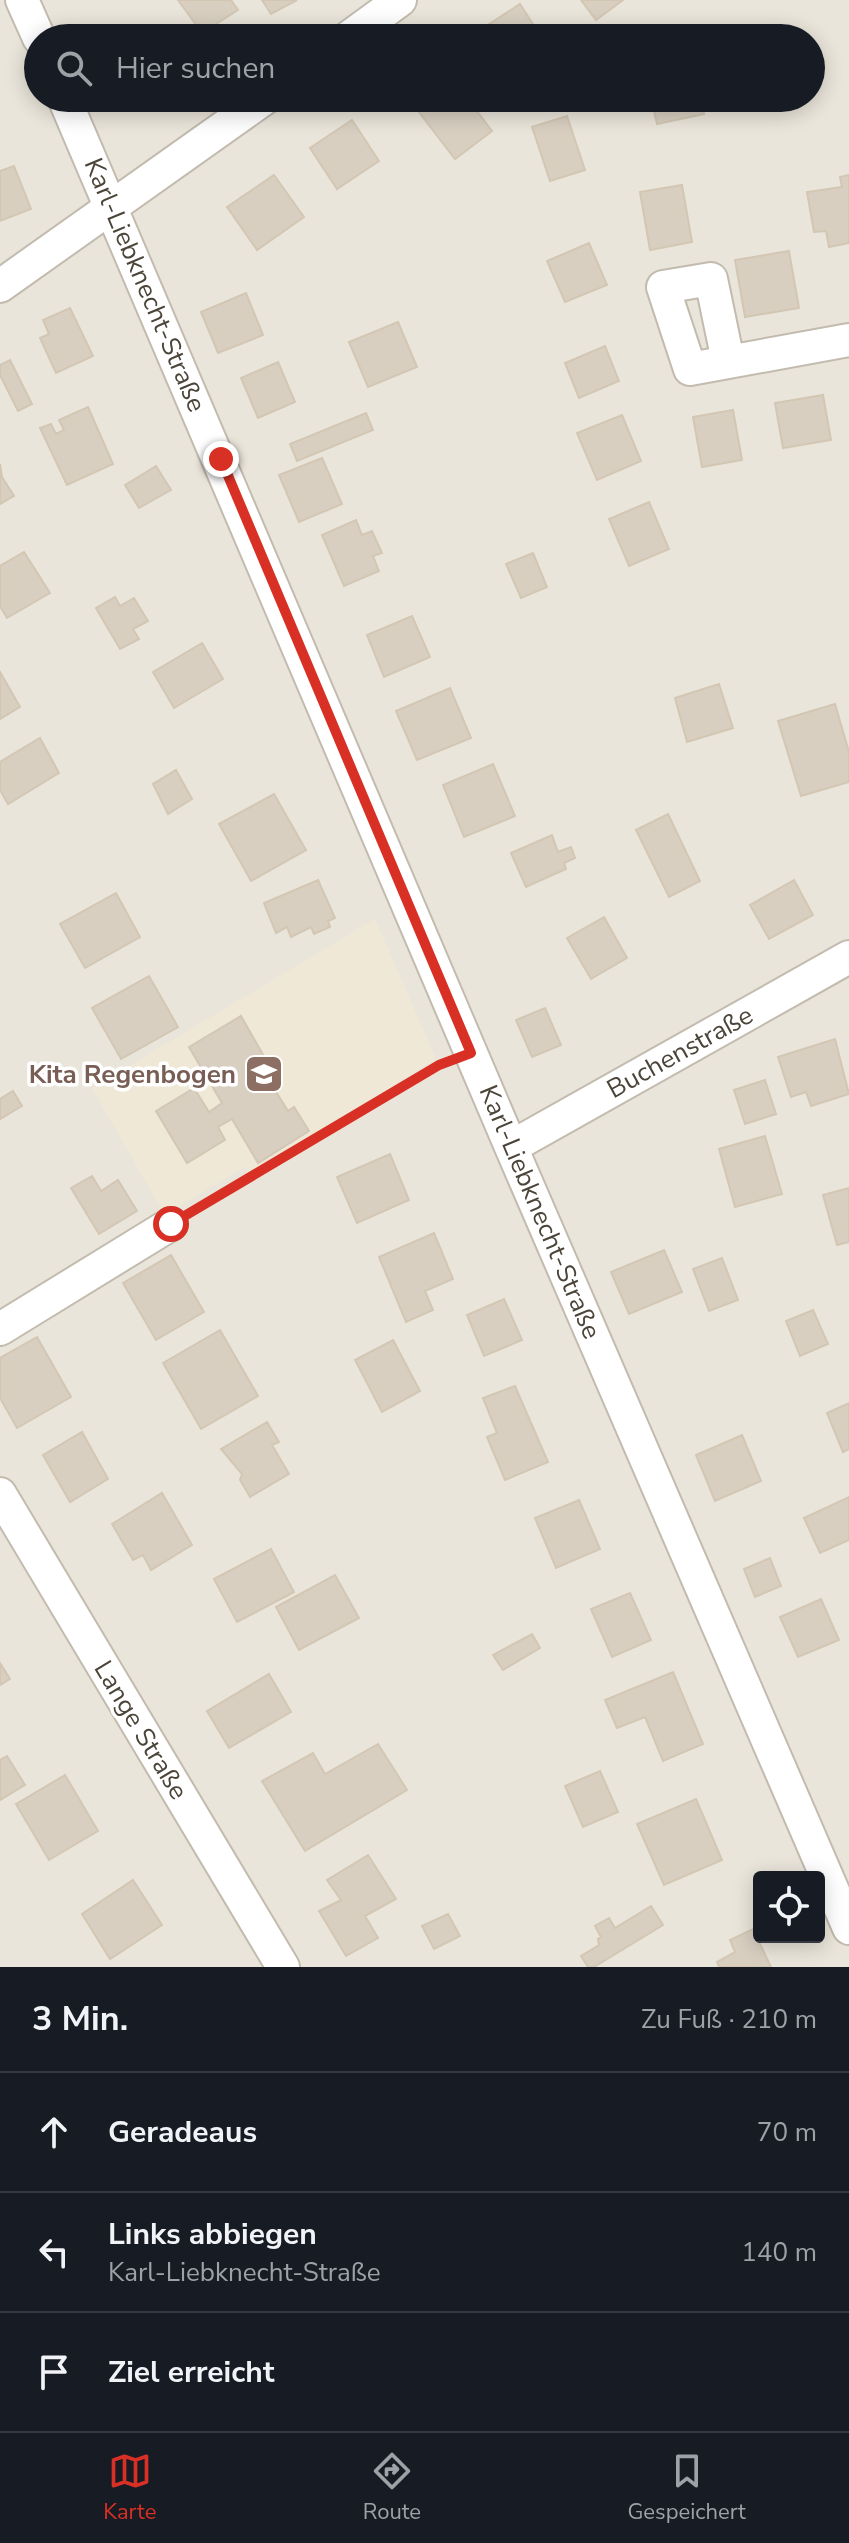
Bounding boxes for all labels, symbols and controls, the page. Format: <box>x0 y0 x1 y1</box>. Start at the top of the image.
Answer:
search box <box>24 24 825 112</box>
icon: search <box>52 46 96 90</box>
text: Hier suchen <box>116 48 275 89</box>
street label: Karl-Liebknecht-Straße <box>76 153 214 417</box>
route end <box>203 441 239 477</box>
street label: Buchenstraße <box>601 997 759 1107</box>
school or university icon: Kita Regenbogen <box>243 1053 285 1095</box>
place label: Kita Regenbogen <box>29 1057 236 1092</box>
street label: Karl-Liebknecht-Straße <box>471 1080 609 1344</box>
route start <box>153 1206 189 1242</box>
street label: Lange Straße <box>86 1654 196 1806</box>
map controls <box>753 1871 825 1943</box>
button: locate <box>753 1871 825 1943</box>
text: 3 Min. <box>32 1996 128 2042</box>
text: Zu Fuß · 210 m <box>641 2002 817 2037</box>
icon: ahead <box>32 2110 76 2154</box>
text: Geradeaus <box>108 2112 257 2153</box>
text: 70 m <box>757 2115 817 2150</box>
text: Links abbiegen <box>108 2214 317 2255</box>
icon: left <box>32 2230 76 2274</box>
text: 140 m <box>741 2235 817 2270</box>
text: Karl-Liebknecht-Straße <box>108 2255 381 2290</box>
icon: arrive <box>32 2350 76 2394</box>
text: Ziel erreicht <box>108 2352 274 2393</box>
tab: Karte <box>103 2449 156 2527</box>
tab: Route <box>363 2449 421 2527</box>
tab: Gespeichert <box>627 2449 746 2527</box>

